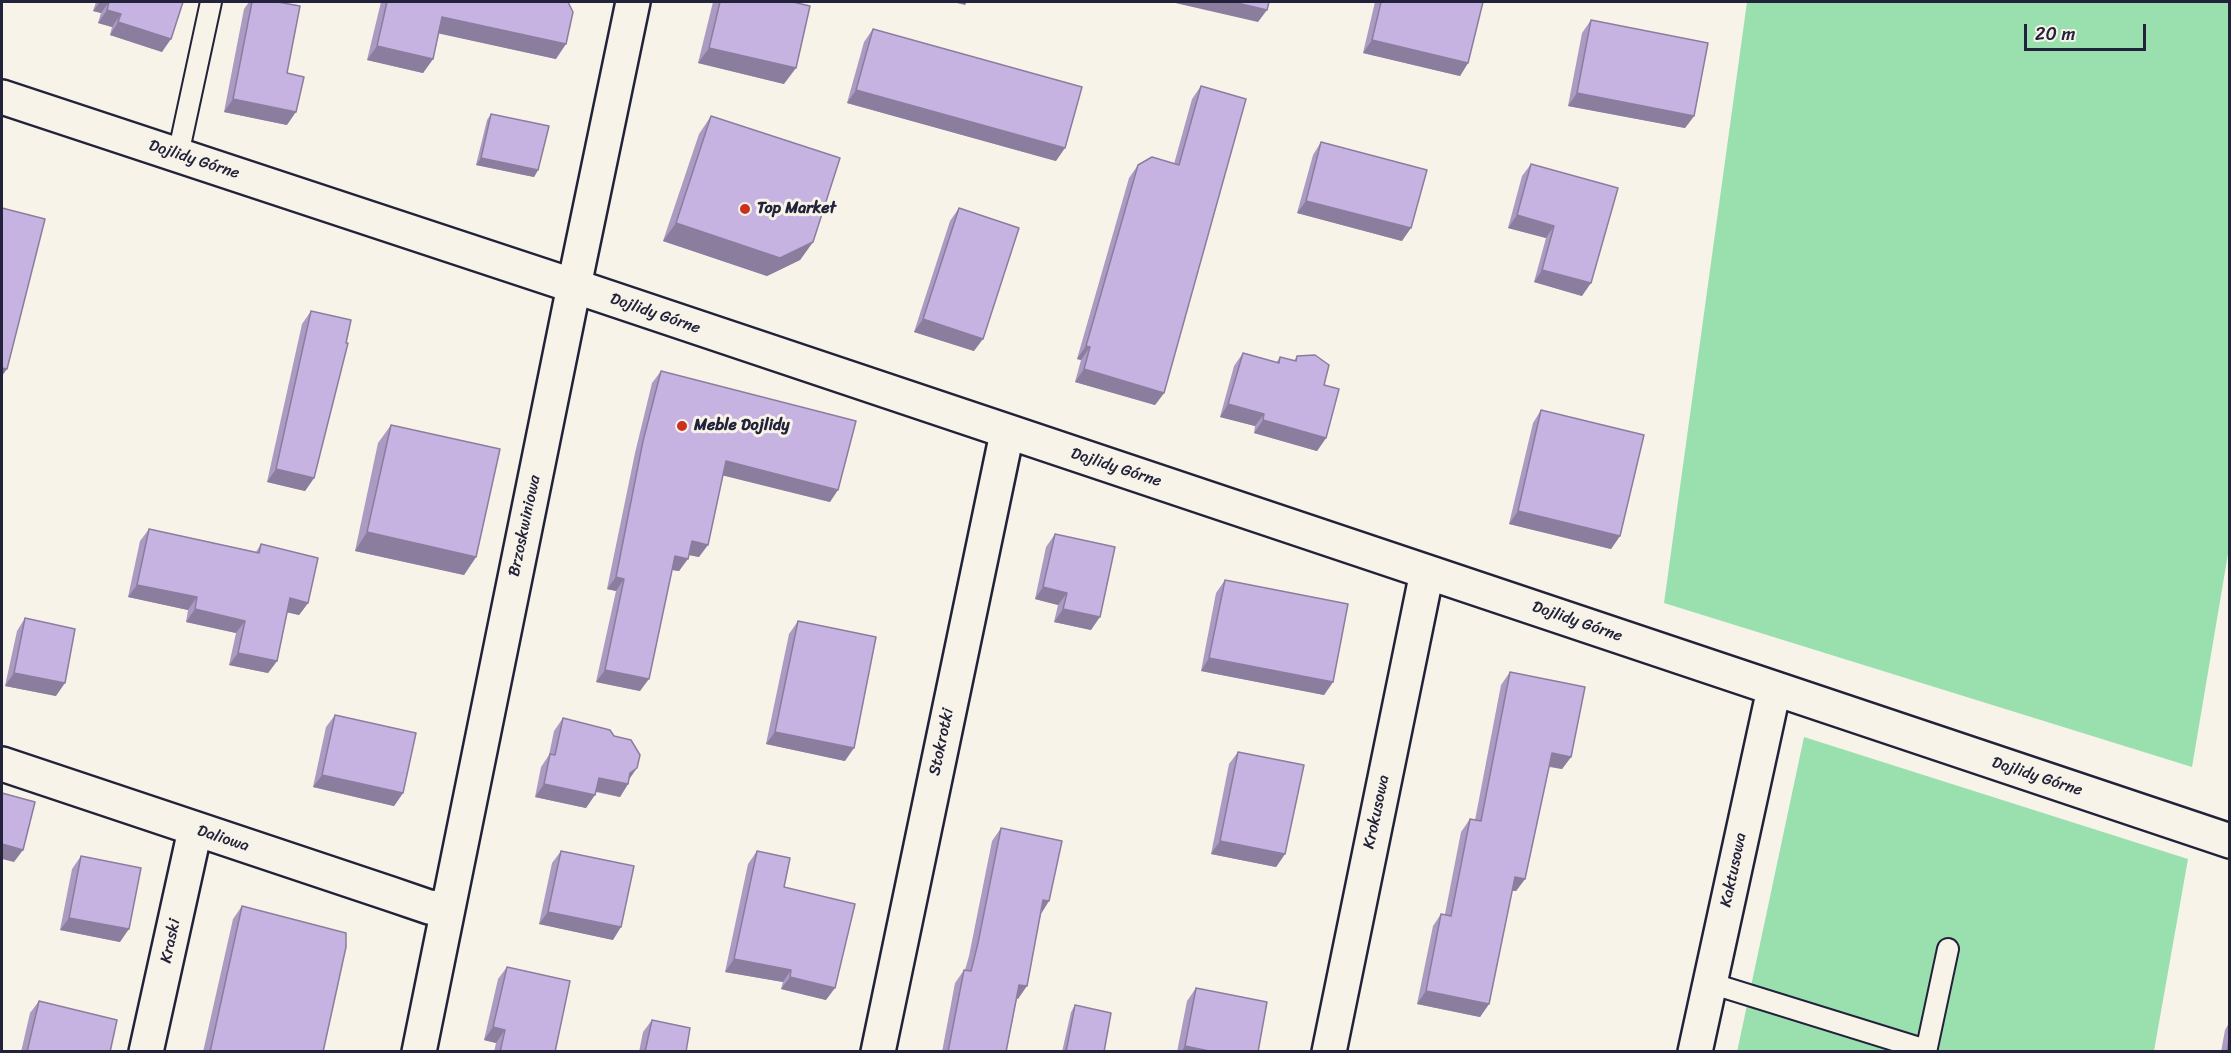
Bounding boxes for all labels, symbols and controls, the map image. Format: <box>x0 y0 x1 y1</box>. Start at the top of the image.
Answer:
scale bar <box>2027 12 2148 50</box>
text: 20 m <box>2035 18 2075 50</box>
street label: Dojlidy Górne <box>146 136 242 184</box>
place label: Top Market <box>757 199 836 219</box>
marker: Top Market <box>738 202 752 216</box>
street label: Dojlidy Górne <box>607 290 703 338</box>
place label: Meble Dojlidy <box>694 416 790 436</box>
marker: Meble Dojlidy <box>675 419 689 433</box>
street label: Dojlidy Górne <box>1068 444 1164 492</box>
street label: Brzoskwiniowa <box>505 474 545 578</box>
street label: Dojlidy Górne <box>1529 598 1625 646</box>
street label: Stokrotki <box>926 707 958 777</box>
street label: Dojlidy Górne <box>1989 753 2085 801</box>
street label: Krokusowa <box>1360 773 1394 851</box>
street label: Daliowa <box>195 822 251 856</box>
street label: Kaktusowa <box>1717 831 1751 909</box>
street label: Kraski <box>157 917 185 965</box>

